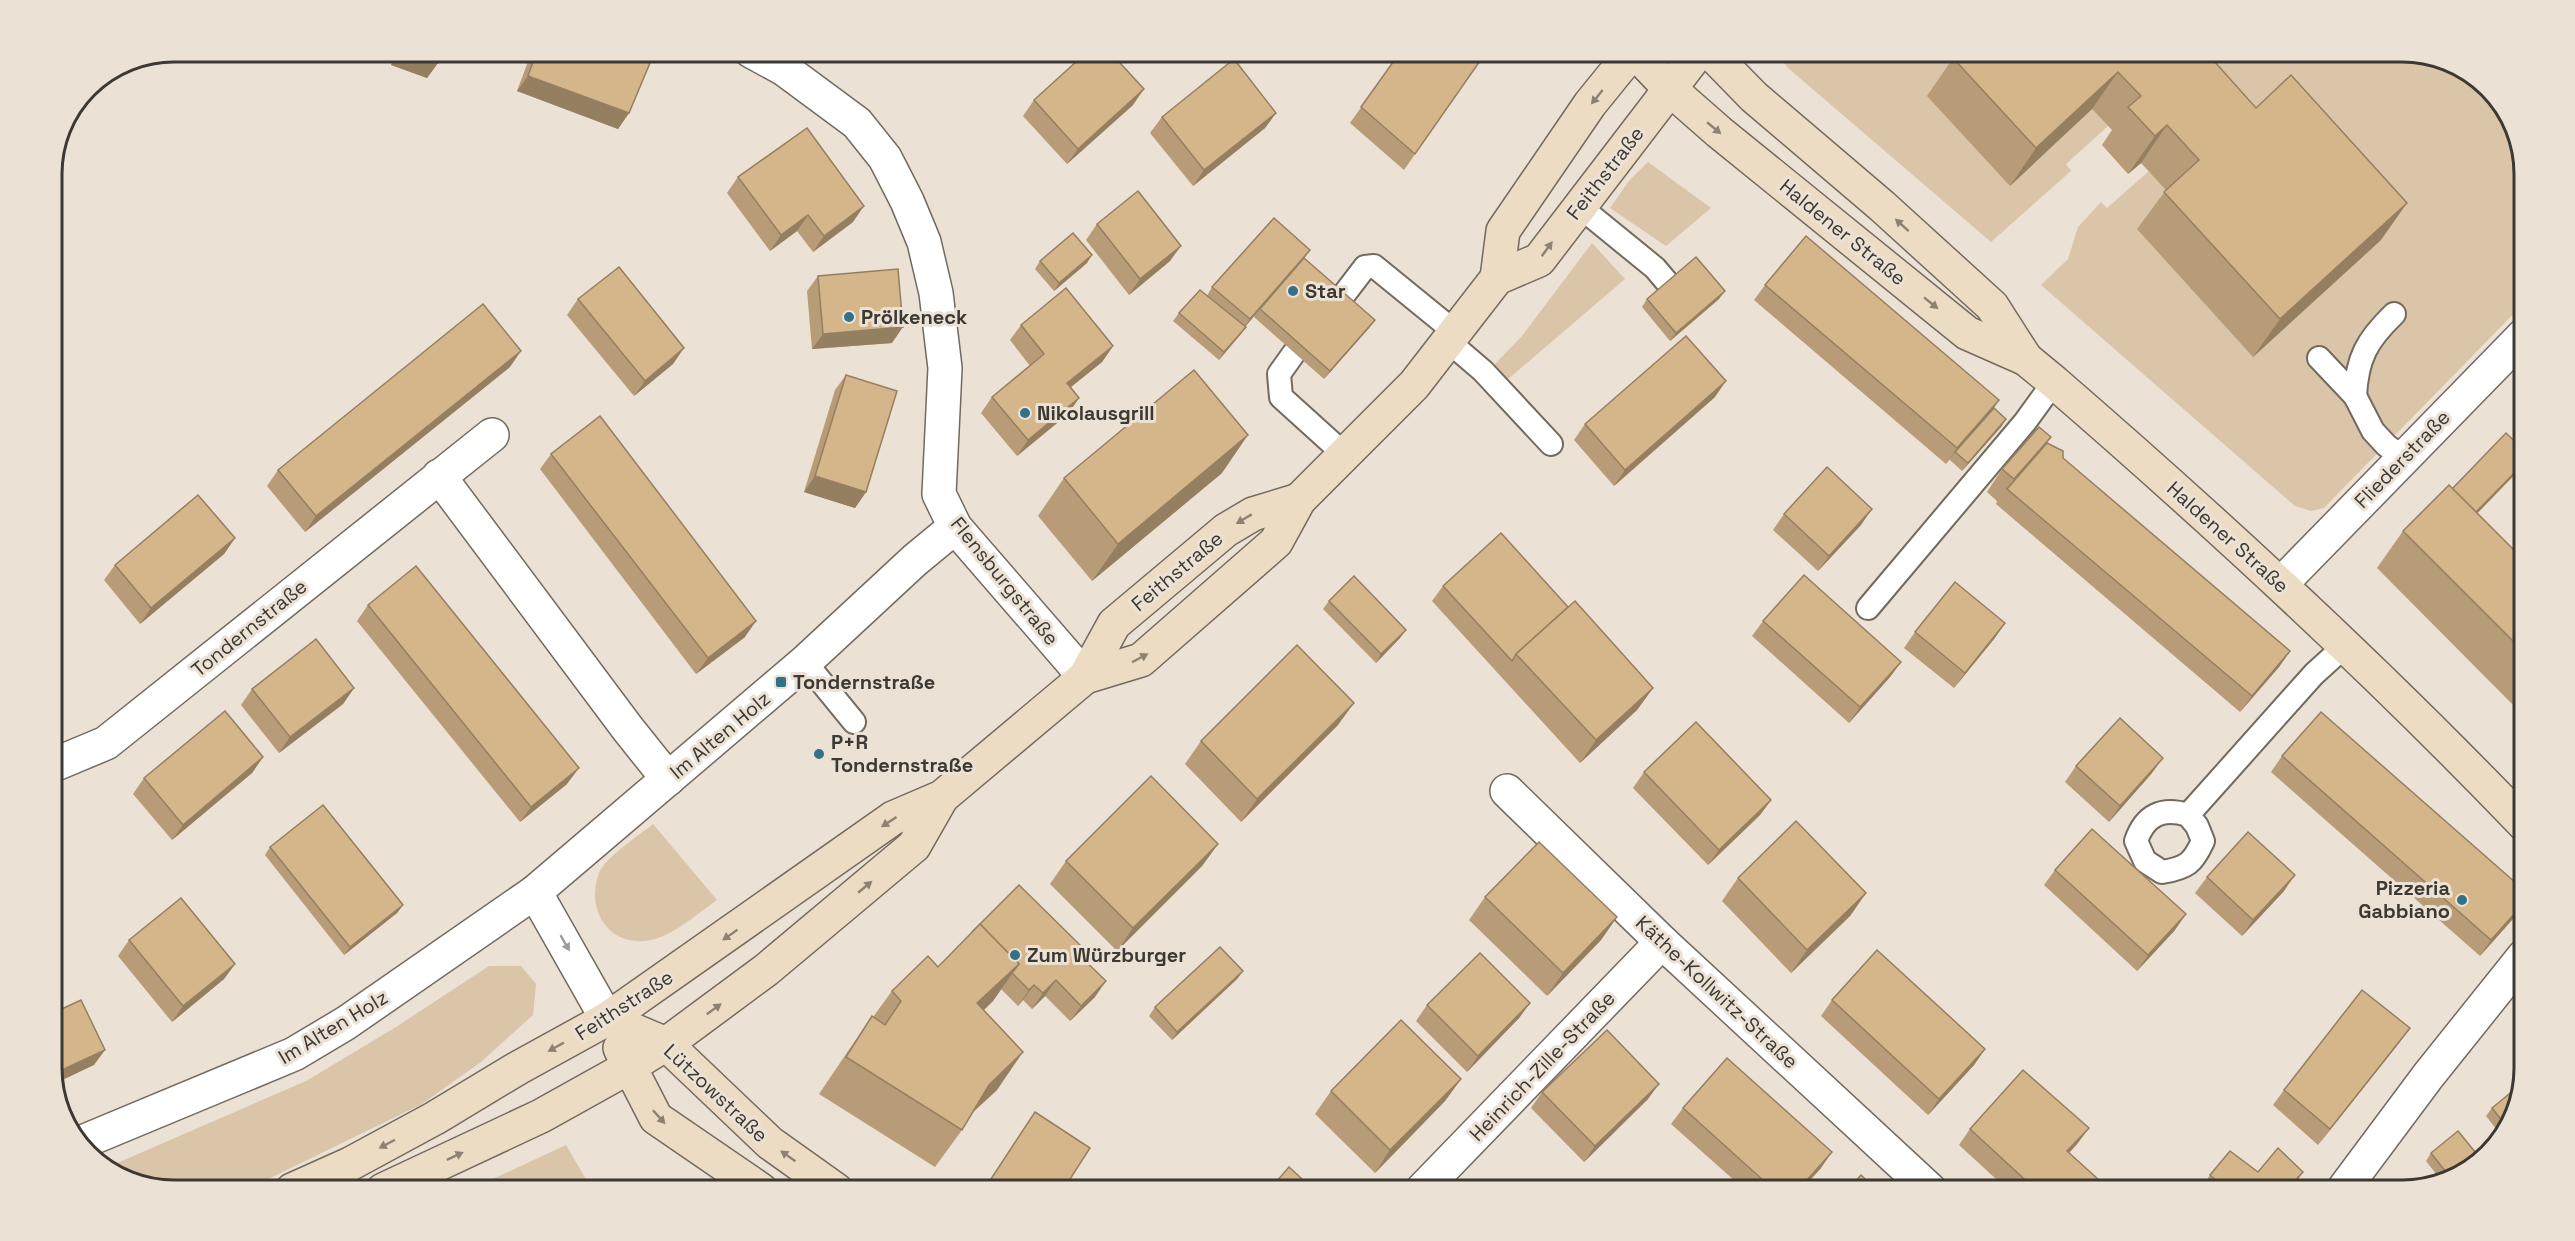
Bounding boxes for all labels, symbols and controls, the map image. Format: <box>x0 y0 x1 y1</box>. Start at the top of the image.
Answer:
one-way arrow <box>1591 89 1603 104</box>
street label: Feithstraße <box>1560 121 1650 225</box>
one-way arrow <box>1706 121 1722 134</box>
street label: Haldener Straße <box>1774 173 1912 291</box>
one-way arrow <box>1895 219 1910 232</box>
one-way arrow <box>1540 242 1552 257</box>
place label: Star <box>1305 278 1346 304</box>
marker: Star <box>1286 284 1300 298</box>
one-way arrow <box>1923 297 1939 310</box>
place label: Prölkeneck <box>861 304 967 330</box>
marker: Prölkeneck <box>842 310 856 324</box>
place label: Nikolausgrill <box>1037 400 1155 426</box>
street label: Fliederstraße <box>2348 404 2456 514</box>
marker: Nikolausgrill <box>1018 406 1032 420</box>
street label: Haldener Straße <box>2161 475 2295 599</box>
street label: Flensburgstraße <box>945 511 1065 651</box>
one-way arrow <box>1235 514 1252 524</box>
street label: Feithstraße <box>1126 525 1228 617</box>
street label: Tondernstraße <box>186 573 312 683</box>
one-way arrow <box>1132 653 1149 663</box>
place label: Tondernstraße <box>793 669 935 695</box>
marker: Tondernstraße <box>774 675 788 689</box>
street label: Im Alten Holz <box>664 685 776 785</box>
place label: P+R Tondernstraße <box>831 729 973 778</box>
marker: P+R Tondernstraße <box>812 747 826 761</box>
one-way arrow <box>881 816 897 827</box>
place label: Pizzeria Gabbiano <box>2358 875 2450 924</box>
one-way arrow <box>857 880 873 893</box>
marker: Pizzeria Gabbiano <box>2455 893 2469 907</box>
street label: Käthe-Kollwitz-Straße <box>1630 910 1804 1074</box>
one-way arrow <box>722 929 738 941</box>
one-way arrow <box>560 935 570 952</box>
place label: Zum Würzburger <box>1027 942 1186 968</box>
marker: Zum Würzburger <box>1008 948 1022 962</box>
street label: Feithstraße <box>570 964 678 1046</box>
street label: Im Alten Holz <box>273 984 393 1070</box>
street label: Heinrich-Zille-Straße <box>1464 985 1620 1147</box>
one-way arrow <box>706 1004 721 1016</box>
street label: Lützowstraße <box>658 1038 774 1148</box>
one-way arrow <box>547 1042 564 1052</box>
one-way arrow <box>652 1110 665 1125</box>
one-way arrow <box>378 1139 395 1149</box>
one-way arrow <box>781 1150 797 1162</box>
one-way arrow <box>446 1152 463 1161</box>

